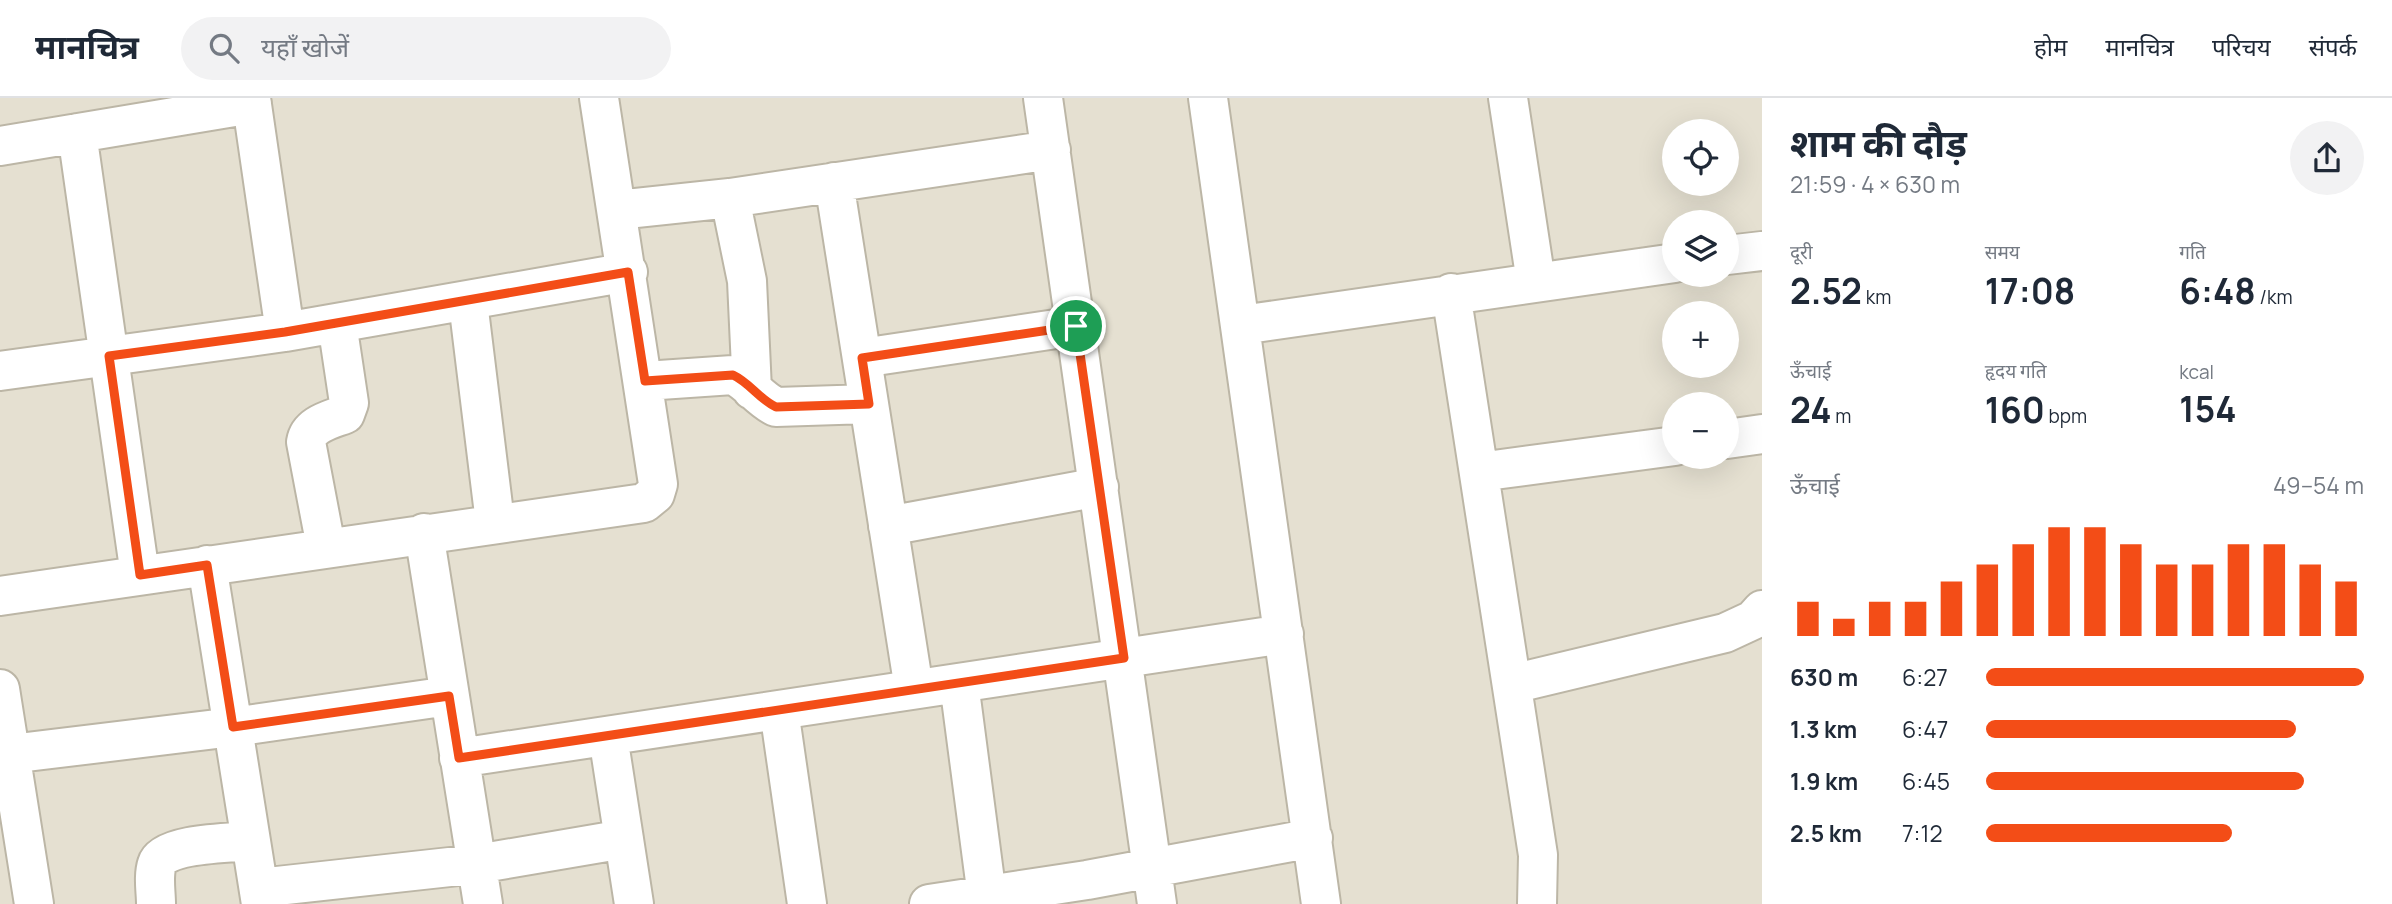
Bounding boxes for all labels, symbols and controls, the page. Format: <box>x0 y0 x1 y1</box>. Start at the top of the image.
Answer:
search box <box>181 17 671 80</box>
text: मानचित्र <box>35 24 139 69</box>
icon: search <box>205 29 243 67</box>
text: यहाँ खोजें <box>261 29 349 65</box>
text: होम <box>2034 30 2067 63</box>
text: मानचित्र <box>2105 30 2174 63</box>
text: परिचय <box>2212 30 2271 63</box>
text: संपर्क <box>2309 30 2357 63</box>
text: शाम की दौड़ <box>1790 116 1967 168</box>
map controls <box>1662 119 1739 469</box>
button: locate <box>1662 119 1739 196</box>
button: share <box>2290 121 2364 195</box>
text: 21:59 · 4 × 630 m <box>1790 168 1960 200</box>
button: layers <box>1662 210 1739 287</box>
text: दूरी <box>1790 239 1813 265</box>
text: समय <box>1985 239 2020 265</box>
text: गति <box>2179 239 2206 265</box>
text: 2.52 <box>1790 267 1862 315</box>
text: 17:08 <box>1985 267 2075 315</box>
text: 6:48 <box>2179 267 2256 315</box>
text: km <box>1862 284 1891 310</box>
text: /km <box>2256 284 2293 310</box>
pin <box>1046 296 1106 356</box>
button: + <box>1662 301 1739 378</box>
icon: arrive <box>1057 307 1095 345</box>
text: ऊँचाई <box>1790 358 1831 384</box>
text: हृदय गति <box>1985 358 2046 384</box>
text: kcal <box>2179 359 2214 385</box>
text: 154 <box>2179 385 2236 433</box>
text: 24 <box>1790 386 1831 434</box>
text: 160 <box>1985 386 2045 434</box>
button: − <box>1662 392 1739 469</box>
text: m <box>1831 403 1851 429</box>
text: bpm <box>2045 403 2087 429</box>
text: ऊँचाई <box>1790 469 1840 501</box>
text: 49–54 m <box>2273 469 2364 501</box>
text: 630 m <box>1790 661 1858 693</box>
text: 6:27 <box>1902 661 1948 693</box>
text: 1.3 km <box>1790 713 1857 745</box>
text: 6:47 <box>1902 713 1948 745</box>
text: 1.9 km <box>1790 765 1858 797</box>
text: 6:45 <box>1902 765 1950 797</box>
text: 2.5 km <box>1790 817 1862 849</box>
text: 7:12 <box>1902 817 1943 849</box>

